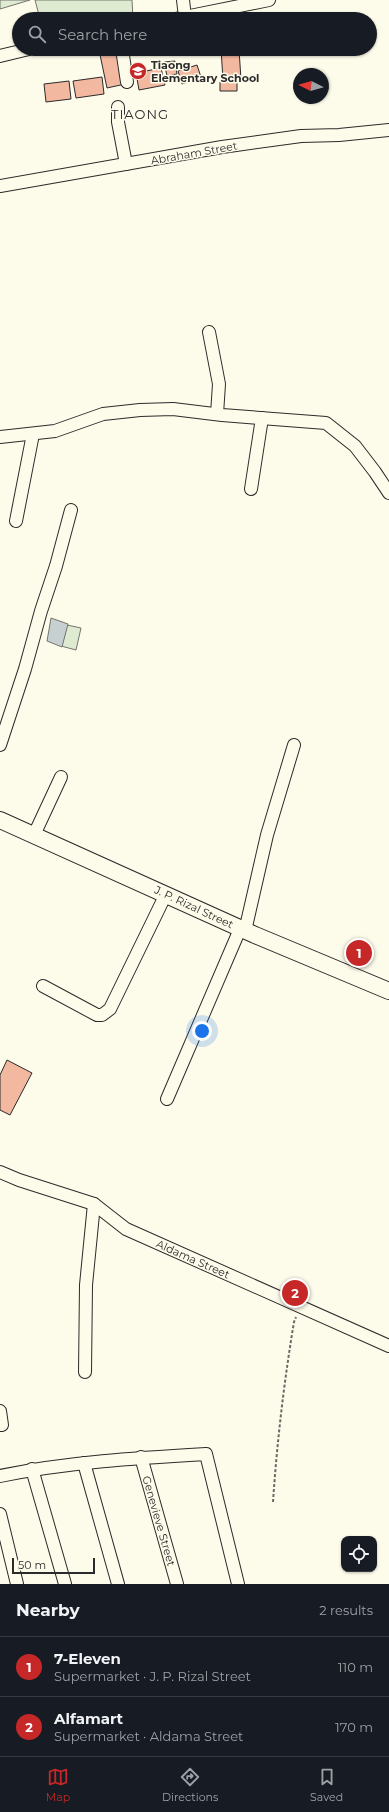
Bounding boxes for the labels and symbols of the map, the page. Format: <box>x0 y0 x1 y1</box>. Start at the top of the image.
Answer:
place label: Tiaong Elementary School <box>151 58 259 85</box>
school or university icon: Tiaong Elementary School <box>128 61 148 81</box>
north arrow <box>293 68 329 104</box>
district label: TIAONG <box>111 106 169 122</box>
street label: Abraham Street <box>150 138 239 167</box>
street label: J. P. Rizal Street <box>151 882 236 932</box>
pin: 1 <box>346 938 372 968</box>
your location <box>192 1021 212 1041</box>
street label: Aldama Street <box>154 1237 232 1282</box>
pin: 2 <box>282 1278 308 1308</box>
street label: Genevieve Street <box>139 1474 179 1568</box>
scale bar <box>12 1556 95 1575</box>

